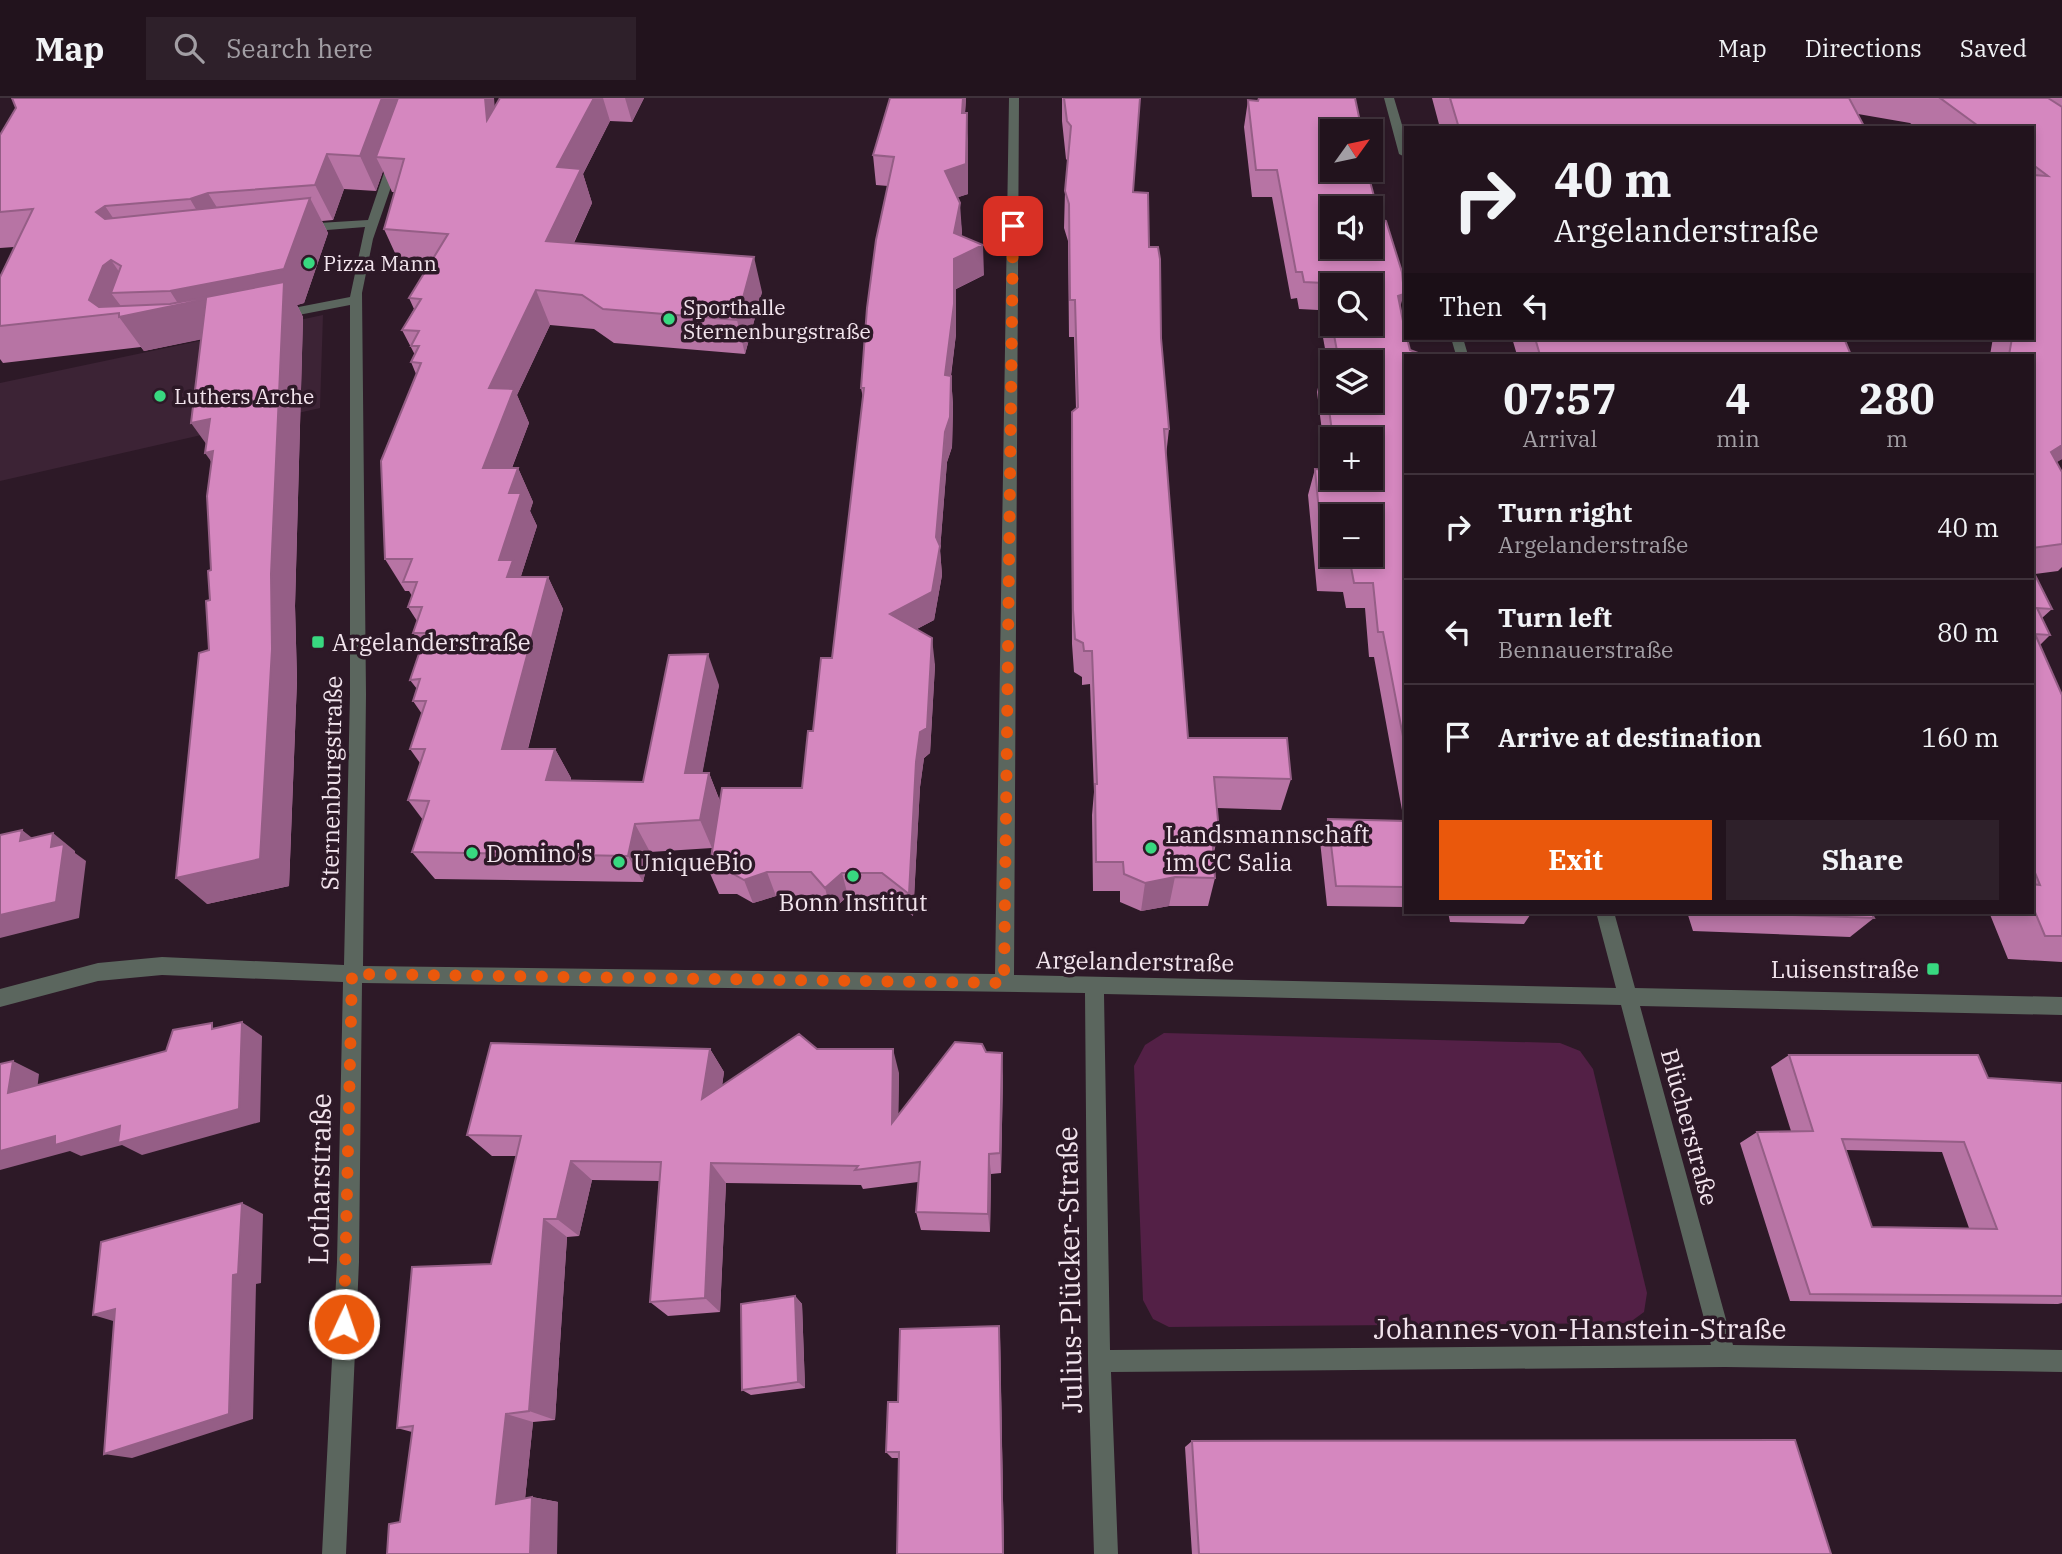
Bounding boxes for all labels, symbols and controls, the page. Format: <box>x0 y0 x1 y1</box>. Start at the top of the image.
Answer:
search box <box>146 17 636 80</box>
text: Map <box>35 27 104 70</box>
icon: search <box>170 29 208 67</box>
text: Search here <box>226 31 373 65</box>
text: Map <box>1718 32 1767 64</box>
text: Directions <box>1805 32 1922 64</box>
text: Saved <box>1960 32 2027 64</box>
north arrow <box>1320 119 1382 182</box>
map controls <box>1320 119 1383 567</box>
text: 40 m <box>1554 147 1672 210</box>
icon: right <box>1439 154 1530 245</box>
pin <box>983 196 1043 256</box>
button: sound <box>1320 196 1383 259</box>
icon: arrive <box>994 207 1032 245</box>
text: Argelanderstraße <box>1554 209 1819 251</box>
place label: Pizza Mann <box>323 249 437 277</box>
marker: Pizza Mann <box>301 255 317 271</box>
button: search <box>1320 273 1383 336</box>
icon: left <box>1517 287 1555 325</box>
text: Then <box>1439 289 1503 323</box>
place label: Sporthalle Sternenburgstraße <box>683 293 871 345</box>
marker: Sporthalle Sternenburgstraße <box>661 311 677 327</box>
button: layers <box>1320 350 1383 413</box>
text: 07:57 <box>1503 371 1617 426</box>
text: 4 <box>1725 371 1751 426</box>
text: 280 <box>1859 371 1935 426</box>
place label: Luthers Arche <box>174 382 314 410</box>
marker: Luthers Arche <box>152 388 168 404</box>
text: Arrival <box>1523 423 1597 453</box>
text: min <box>1716 423 1760 453</box>
text: m <box>1886 423 1908 453</box>
button: + <box>1320 427 1383 490</box>
text: Turn right <box>1498 495 1632 529</box>
button: − <box>1320 504 1383 567</box>
icon: right <box>1439 508 1477 546</box>
text: 40 m <box>1937 510 1999 544</box>
text: Argelanderstraße <box>1498 529 1688 559</box>
text: Turn left <box>1498 600 1612 634</box>
icon: left <box>1439 613 1477 651</box>
text: 80 m <box>1937 615 1999 649</box>
place label: Argelanderstraße <box>332 626 531 658</box>
marker: Argelanderstraße <box>310 634 326 650</box>
text: Bennauerstraße <box>1498 634 1673 664</box>
street label: Sternenburgstraße <box>313 675 349 891</box>
icon: arrive <box>1439 718 1477 756</box>
text: Arrive at destination <box>1498 720 1762 754</box>
text: 160 m <box>1921 720 1999 754</box>
place label: Landsmannschaft im CC Salia <box>1165 818 1369 878</box>
button: Exit <box>1439 820 1712 900</box>
button: Share <box>1726 820 1999 900</box>
place label: Domino's <box>486 837 593 869</box>
marker: Landsmannschaft im CC Salia <box>1143 840 1159 856</box>
marker: Domino's <box>464 845 480 861</box>
place label: UniqueBio <box>633 846 753 878</box>
marker: UniqueBio <box>611 854 627 870</box>
marker: Bonn Institut <box>845 868 861 884</box>
place label: Bonn Institut <box>779 886 927 918</box>
street label: Argelanderstraße <box>1035 943 1235 979</box>
place label: Luisenstraße <box>1771 953 1919 985</box>
marker: Luisenstraße <box>1925 961 1941 977</box>
street label: Blücherstraße <box>1654 1045 1726 1209</box>
street label: Lotharstraße <box>299 1093 339 1265</box>
street label: Julius-Plücker-Straße <box>1048 1126 1090 1414</box>
position arrow <box>307 1287 381 1361</box>
street label: Johannes-von-Hanstein-Straße <box>1373 1310 1787 1347</box>

